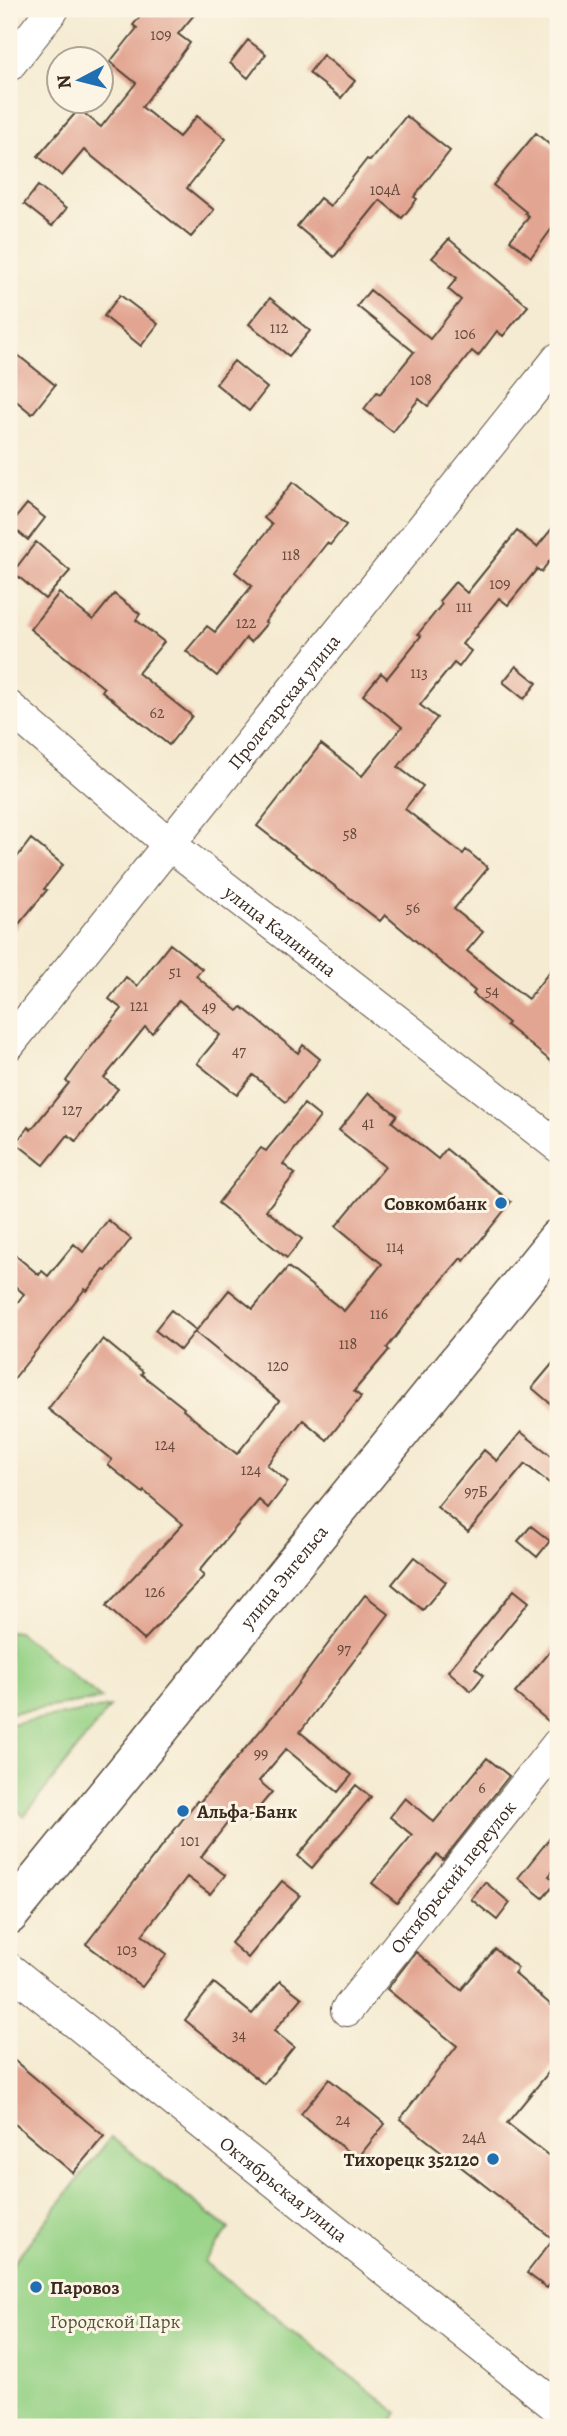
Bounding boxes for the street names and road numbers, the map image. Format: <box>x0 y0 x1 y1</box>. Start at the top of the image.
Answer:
street label: Пролетарская улица <box>222 629 347 775</box>
street label: улица Калинина <box>218 879 342 983</box>
street label: улица Энгельса <box>234 1520 334 1635</box>
street label: Октябрьский переулок <box>385 1795 522 1959</box>
street label: Октябрьская улица <box>214 2130 353 2249</box>

